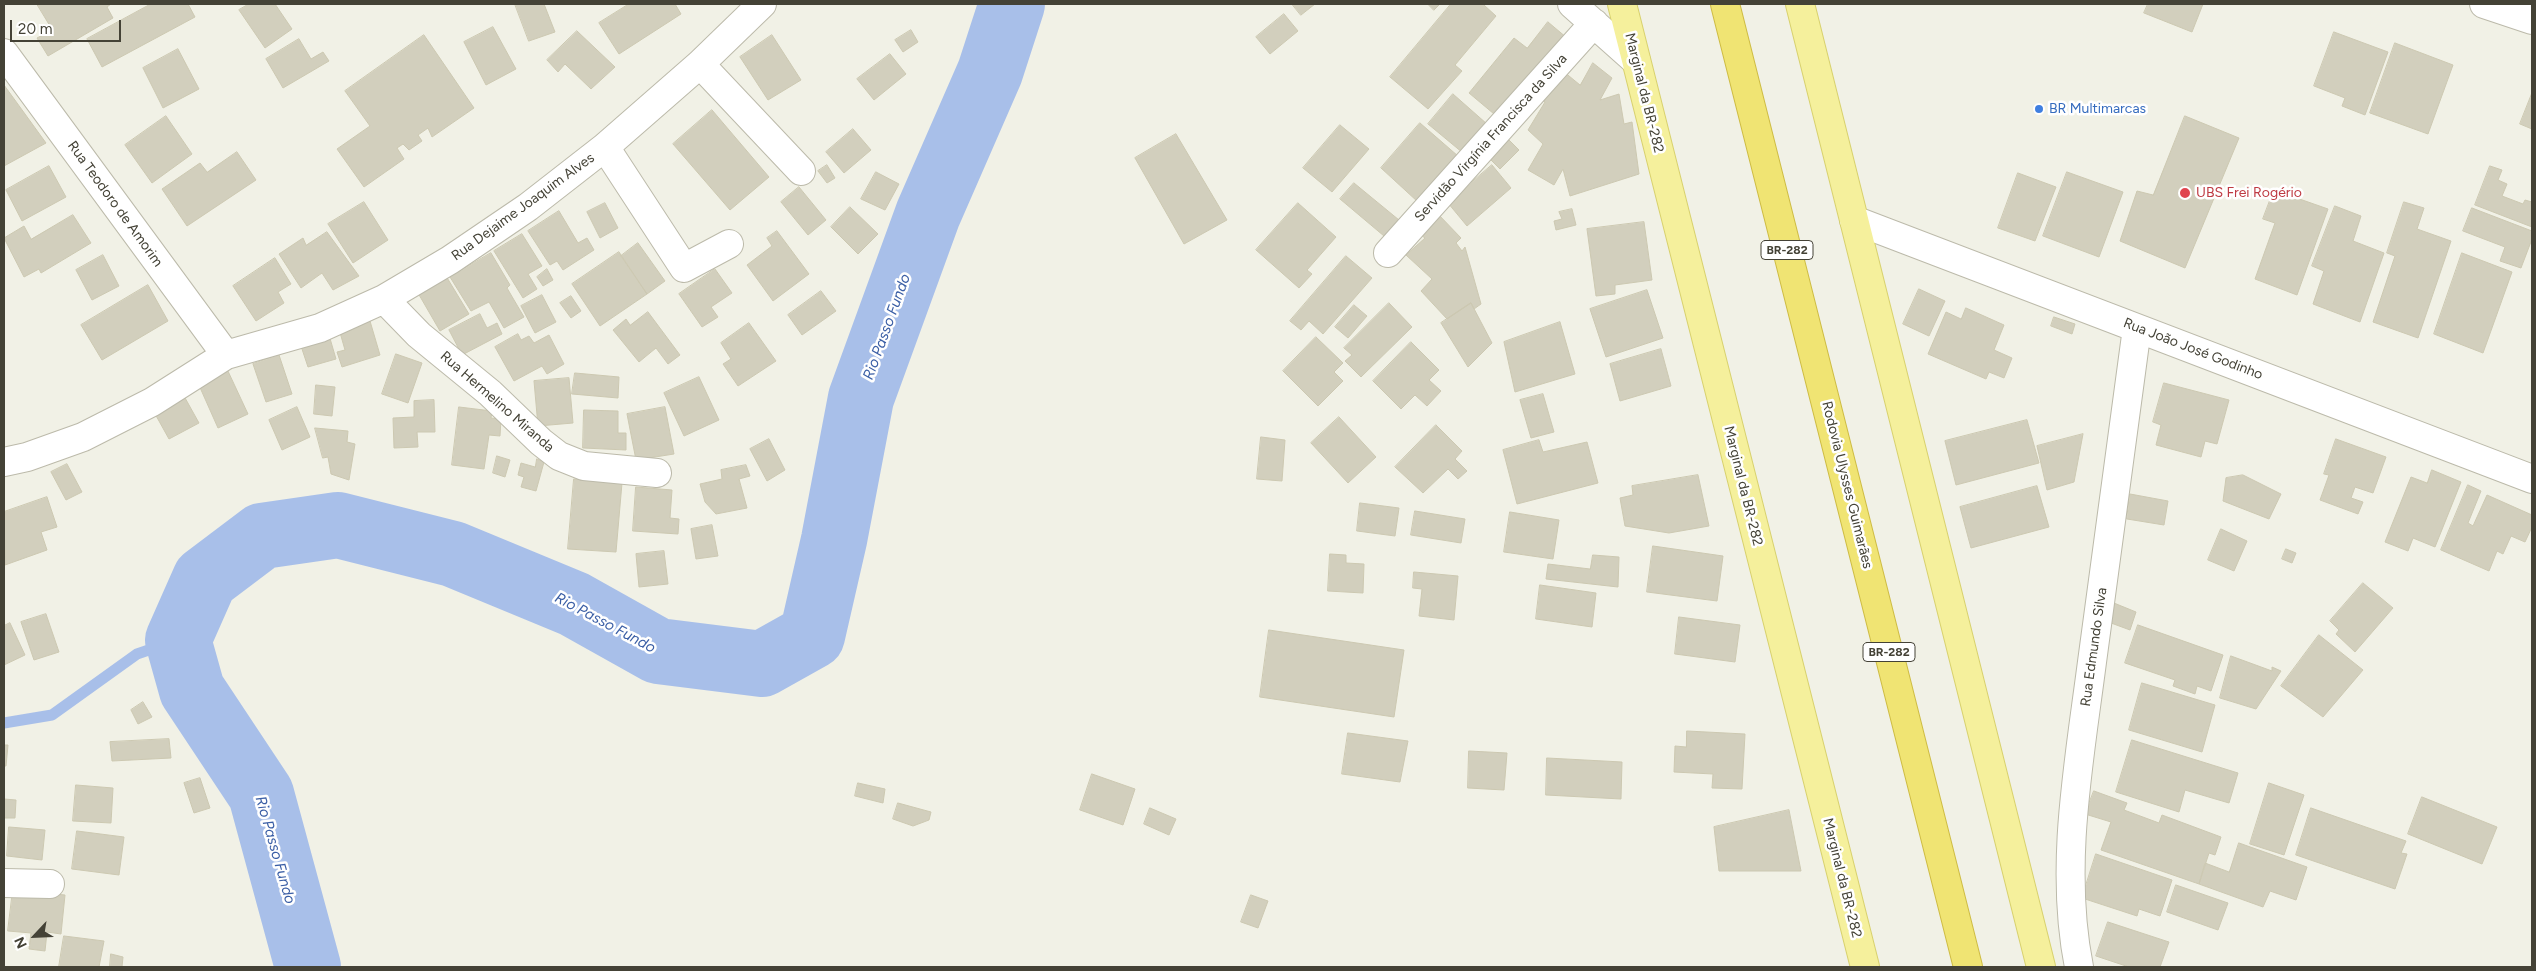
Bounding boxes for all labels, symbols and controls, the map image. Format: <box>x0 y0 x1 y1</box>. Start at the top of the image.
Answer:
scale bar <box>12 10 124 42</box>
text: 20 m <box>18 20 52 38</box>
street label: Marginal da BR-282 <box>1621 31 1667 155</box>
street label: Servidão Virgínia Francisca da Silva <box>1411 51 1571 225</box>
place label: BR Multimarcas <box>2049 101 2146 117</box>
marker: BR Multimarcas <box>2033 103 2045 115</box>
street label: Rua Teodoro de Amorim <box>64 138 166 270</box>
street label: Rua Dejaime Joaquim Alves <box>448 150 598 264</box>
place label: UBS Frei Rogério <box>2196 185 2302 201</box>
marker: UBS Frei Rogério <box>2178 186 2192 200</box>
road number: BR-282 <box>1761 240 1813 260</box>
water label: Rio Passo Fundo <box>859 272 915 382</box>
street label: Rua João José Godinho <box>2121 315 2265 383</box>
street label: Rua Hermelino Miranda <box>437 348 557 456</box>
street label: Rodovia Ulysses Guimarães <box>1818 400 1876 570</box>
street label: Marginal da BR-282 <box>1720 424 1766 548</box>
street label: Rua Edmundo Silva <box>2077 586 2111 708</box>
water label: Rio Passo Fundo <box>552 589 658 657</box>
road number: BR-282 <box>1863 642 1915 662</box>
water label: Rio Passo Fundo <box>251 794 299 906</box>
street label: Marginal da BR-282 <box>1819 816 1865 940</box>
north arrow <box>10 911 60 961</box>
text: N <box>11 934 31 951</box>

